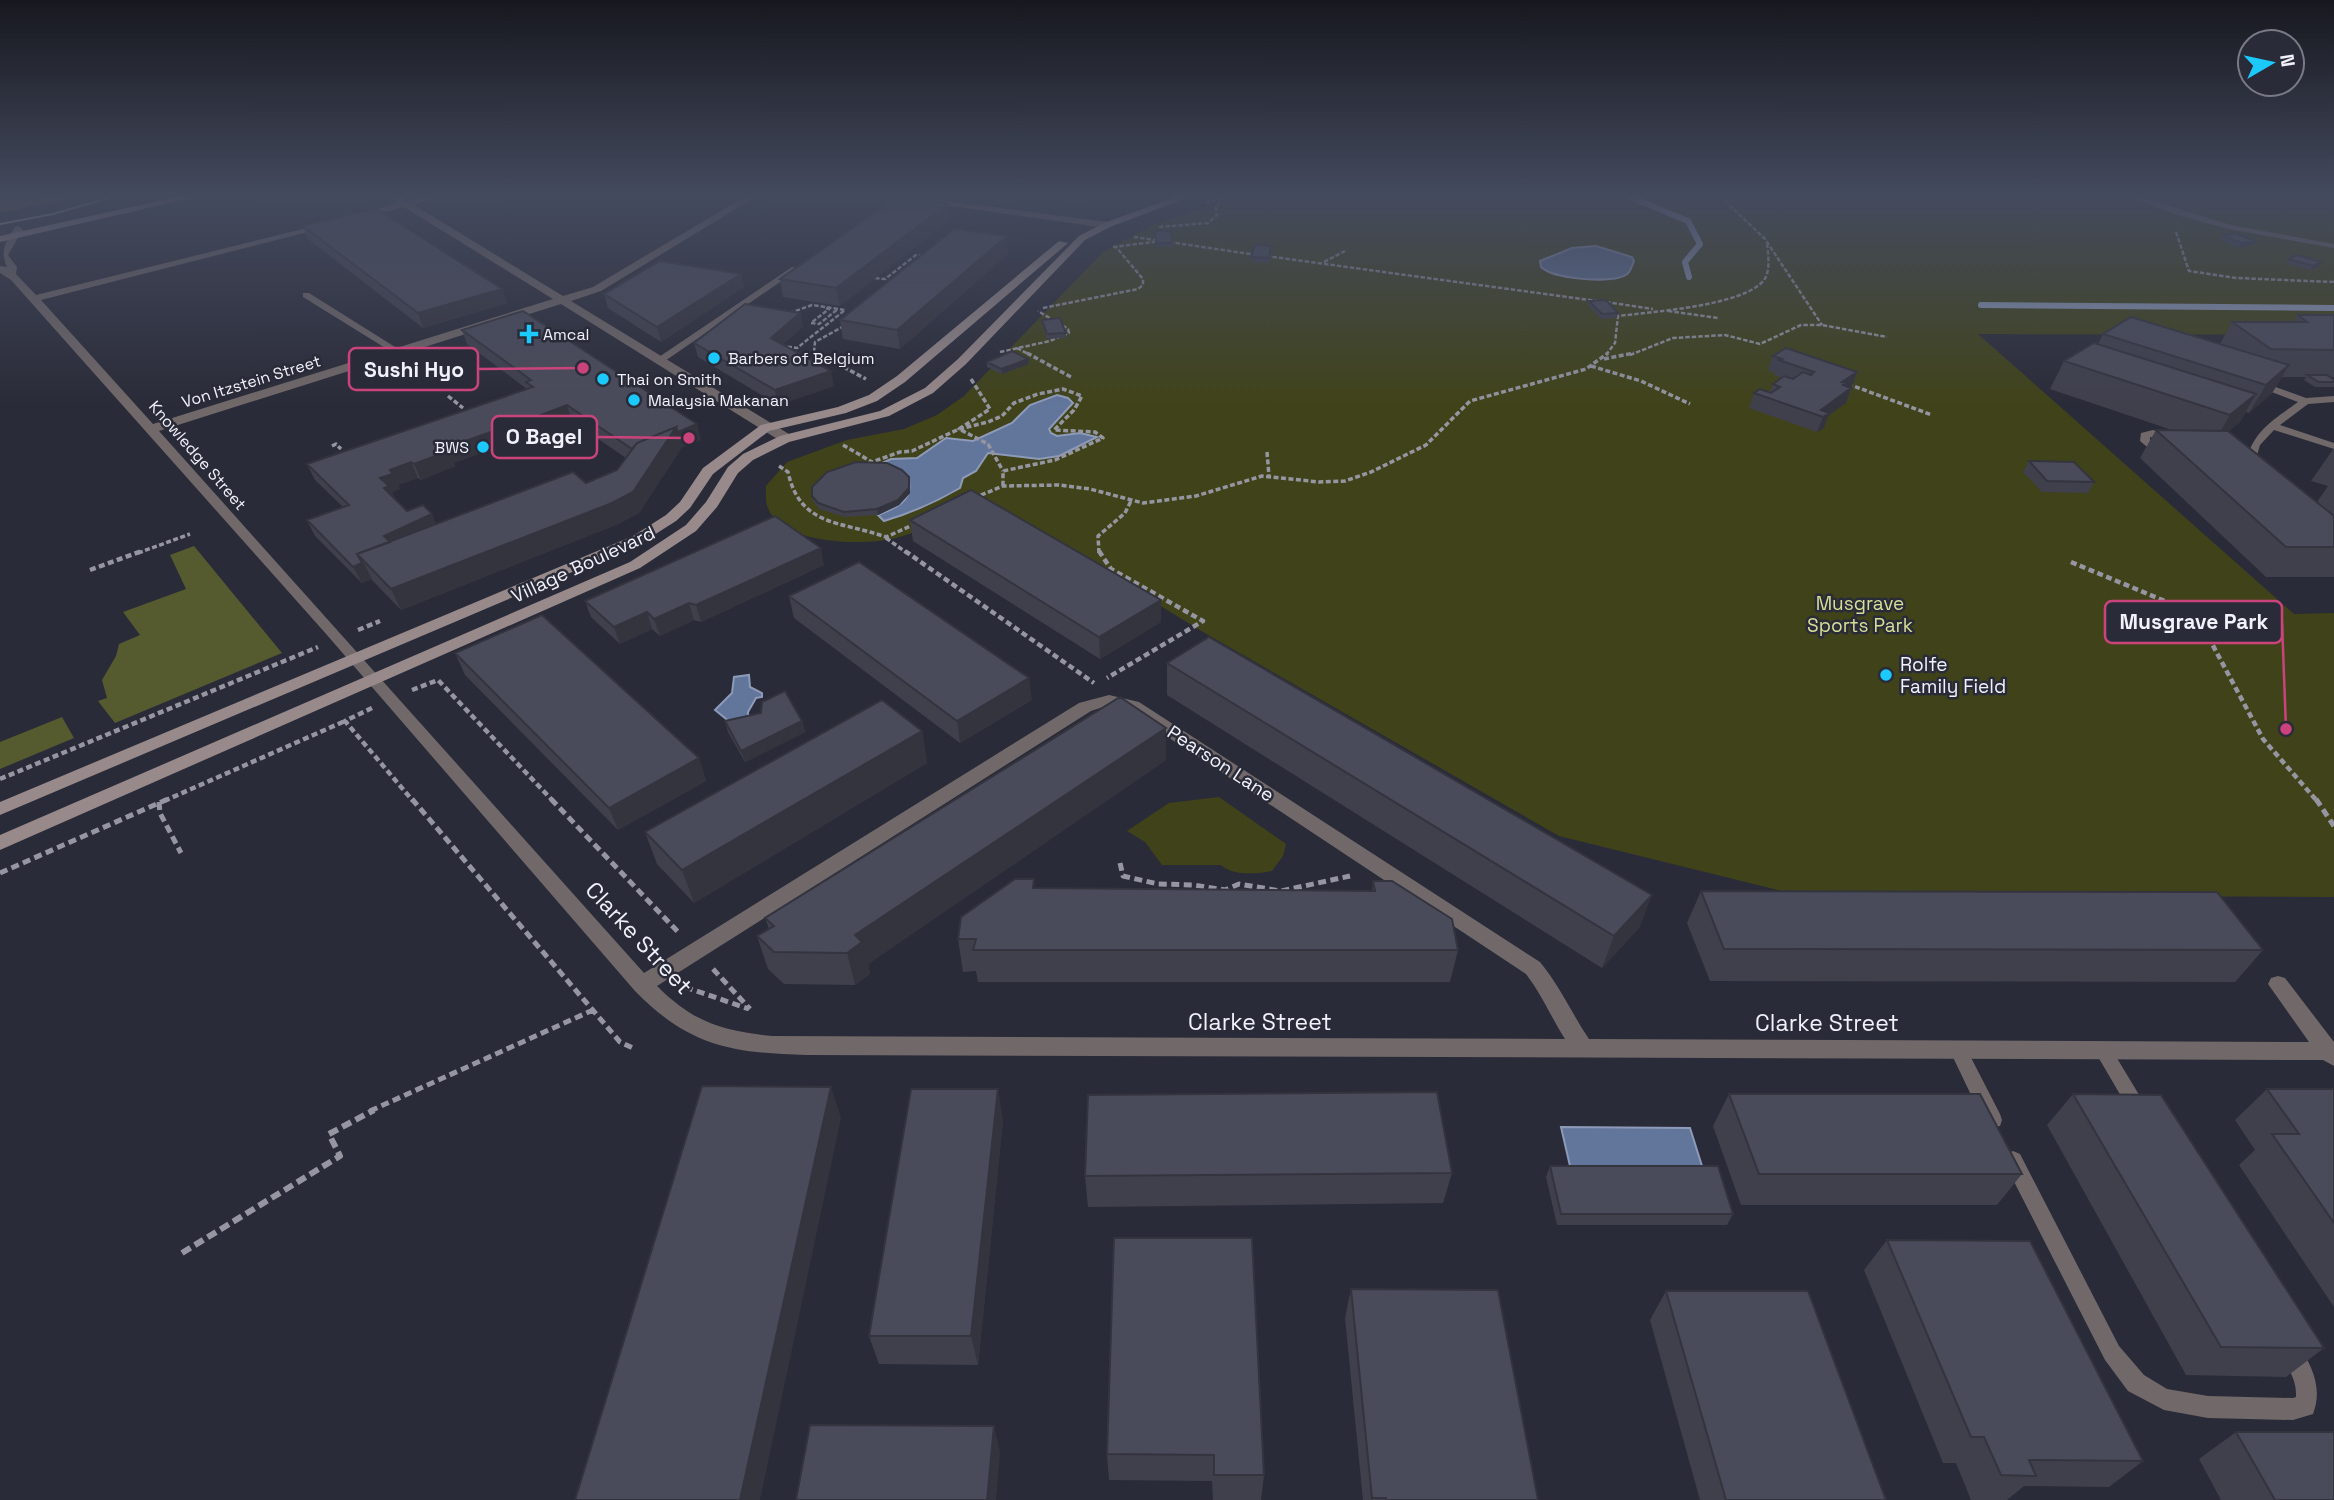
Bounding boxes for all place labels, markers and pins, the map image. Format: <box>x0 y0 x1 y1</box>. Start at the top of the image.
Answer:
place label: Amcal <box>543 324 590 345</box>
marker: Amcal <box>521 326 537 342</box>
callout: Sushi Hyo <box>349 348 478 390</box>
place label: Barbers of Belgium <box>728 348 874 369</box>
marker: Barbers of Belgium <box>706 350 722 366</box>
place label: Thai on Smith <box>617 369 722 390</box>
marker: Thai on Smith <box>595 371 611 387</box>
place label: Malaysia Makanan <box>648 390 789 411</box>
marker: Malaysia Makanan <box>626 392 642 408</box>
callout: O Bagel <box>492 416 597 458</box>
place label: BWS <box>435 437 469 458</box>
marker: BWS <box>475 439 491 455</box>
callout: Musgrave Park <box>2105 601 2282 643</box>
place label: Rolfe Family Field <box>1900 652 2006 699</box>
marker: Rolfe Family Field <box>1878 667 1894 683</box>

